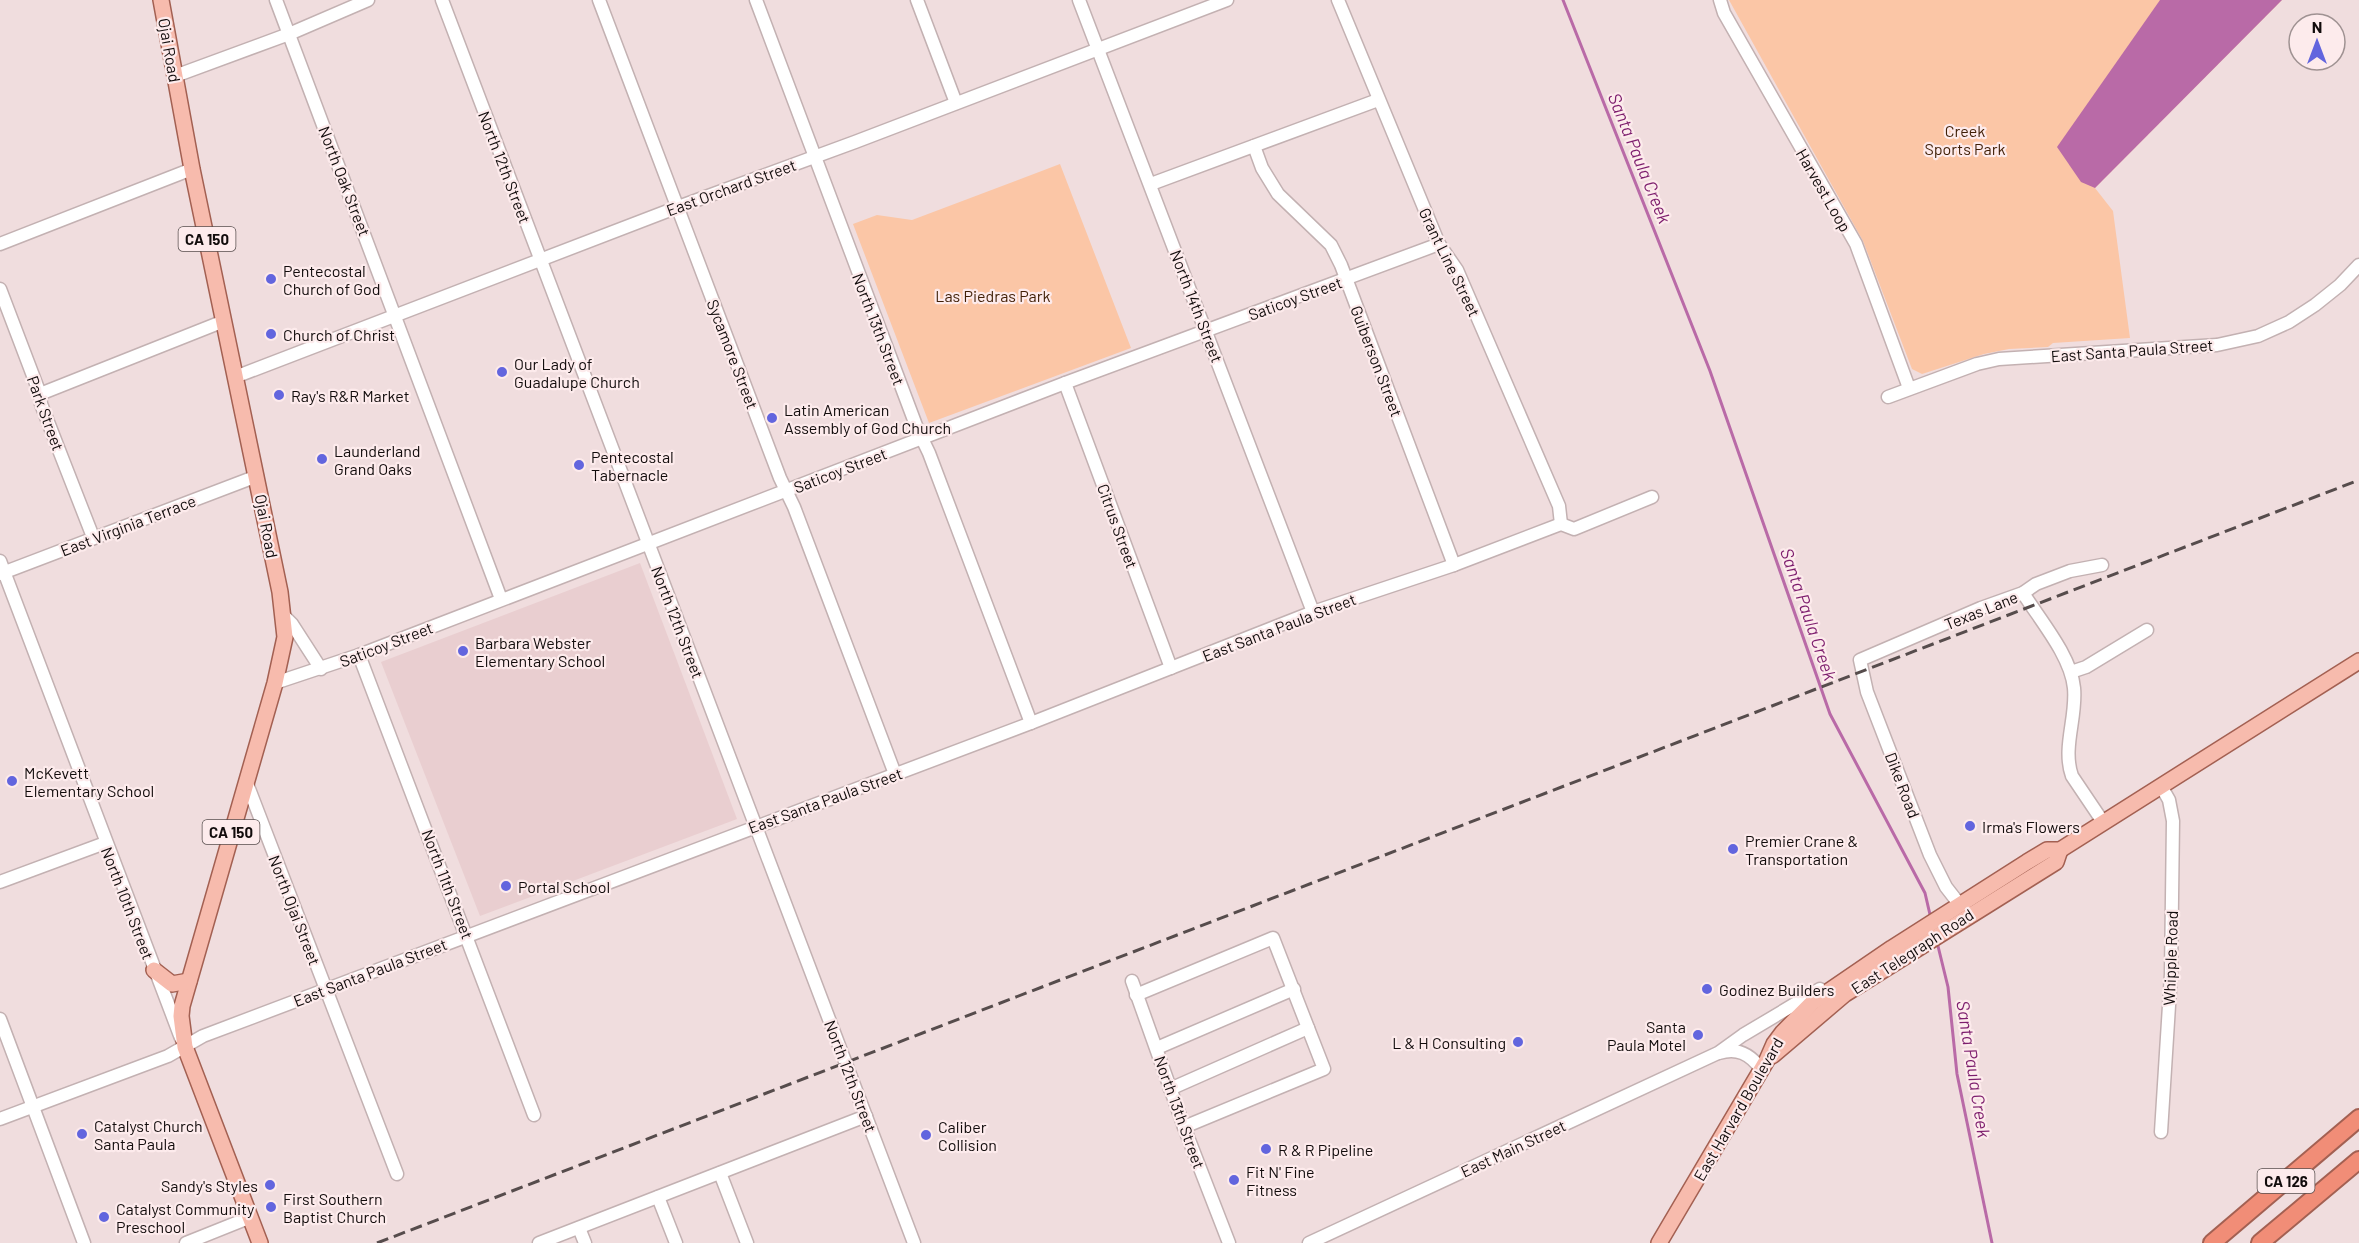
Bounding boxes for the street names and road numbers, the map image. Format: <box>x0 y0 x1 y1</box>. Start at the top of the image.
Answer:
street label: Ojai Road <box>155 16 185 84</box>
street label: North 12th Street <box>475 108 535 226</box>
street label: North Oak Street <box>315 123 375 239</box>
street label: Harvest Loop <box>1793 145 1855 235</box>
street label: East Orchard Street <box>663 155 799 219</box>
street label: Grant Line Street <box>1415 205 1485 319</box>
road number: CA 150 <box>178 227 236 251</box>
street label: North 14th Street <box>1167 247 1227 365</box>
street label: North 13th Street <box>849 270 909 388</box>
street label: Saticoy Street <box>1246 272 1344 324</box>
street label: Sycamore Street <box>703 296 763 412</box>
street label: Guiberson Street <box>1347 303 1407 419</box>
street label: East Santa Paula Street <box>2050 335 2214 365</box>
street label: Park Street <box>24 373 68 453</box>
street label: Saticoy Street <box>791 444 889 496</box>
street label: Citrus Street <box>1094 481 1142 571</box>
street label: East Virginia Terrace <box>58 490 198 560</box>
street label: Ojai Road <box>252 492 282 560</box>
street label: North 12th Street <box>648 563 708 681</box>
street label: Texas Lane <box>1942 587 2020 633</box>
street label: East Santa Paula Street <box>1200 589 1358 665</box>
street label: Saticoy Street <box>337 618 435 670</box>
street label: Dike Road <box>1882 749 1924 821</box>
street label: East Santa Paula Street <box>745 763 905 837</box>
road number: CA 150 <box>202 820 260 844</box>
street label: North 11th Street <box>418 827 478 941</box>
street label: North 10th Street <box>98 844 158 962</box>
street label: North Ojai Street <box>265 852 325 968</box>
street label: East Telegraph Road <box>1847 904 1977 998</box>
street label: Whipple Road <box>2159 910 2181 1006</box>
street label: East Santa Paula Street <box>291 934 449 1010</box>
street label: North 12th Street <box>821 1017 881 1135</box>
street label: East Harvard Boulevard <box>1689 1034 1787 1184</box>
street label: North 13th Street <box>1151 1053 1209 1171</box>
street label: East Main Street <box>1457 1115 1569 1181</box>
road number: CA 126 <box>2258 1169 2314 1193</box>

